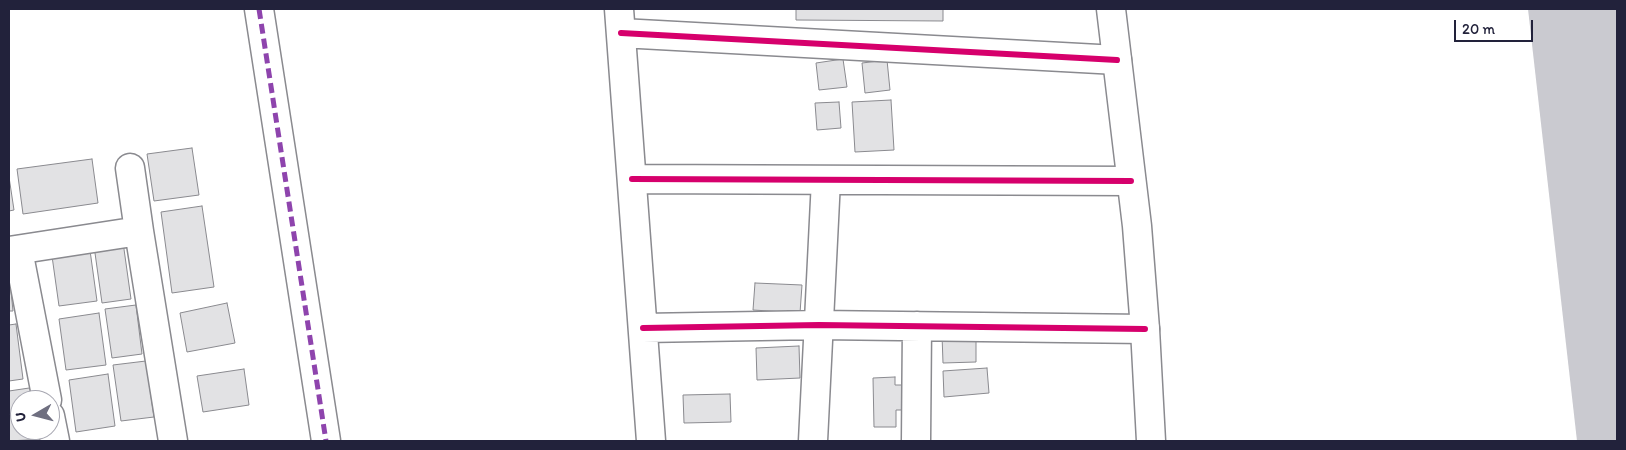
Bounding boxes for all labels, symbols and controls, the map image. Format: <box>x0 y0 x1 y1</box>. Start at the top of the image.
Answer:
scale bar <box>1456 10 1535 42</box>
text: 20 m <box>1462 20 1495 38</box>
north arrow <box>10 390 60 440</box>
text: U <box>12 411 30 423</box>

